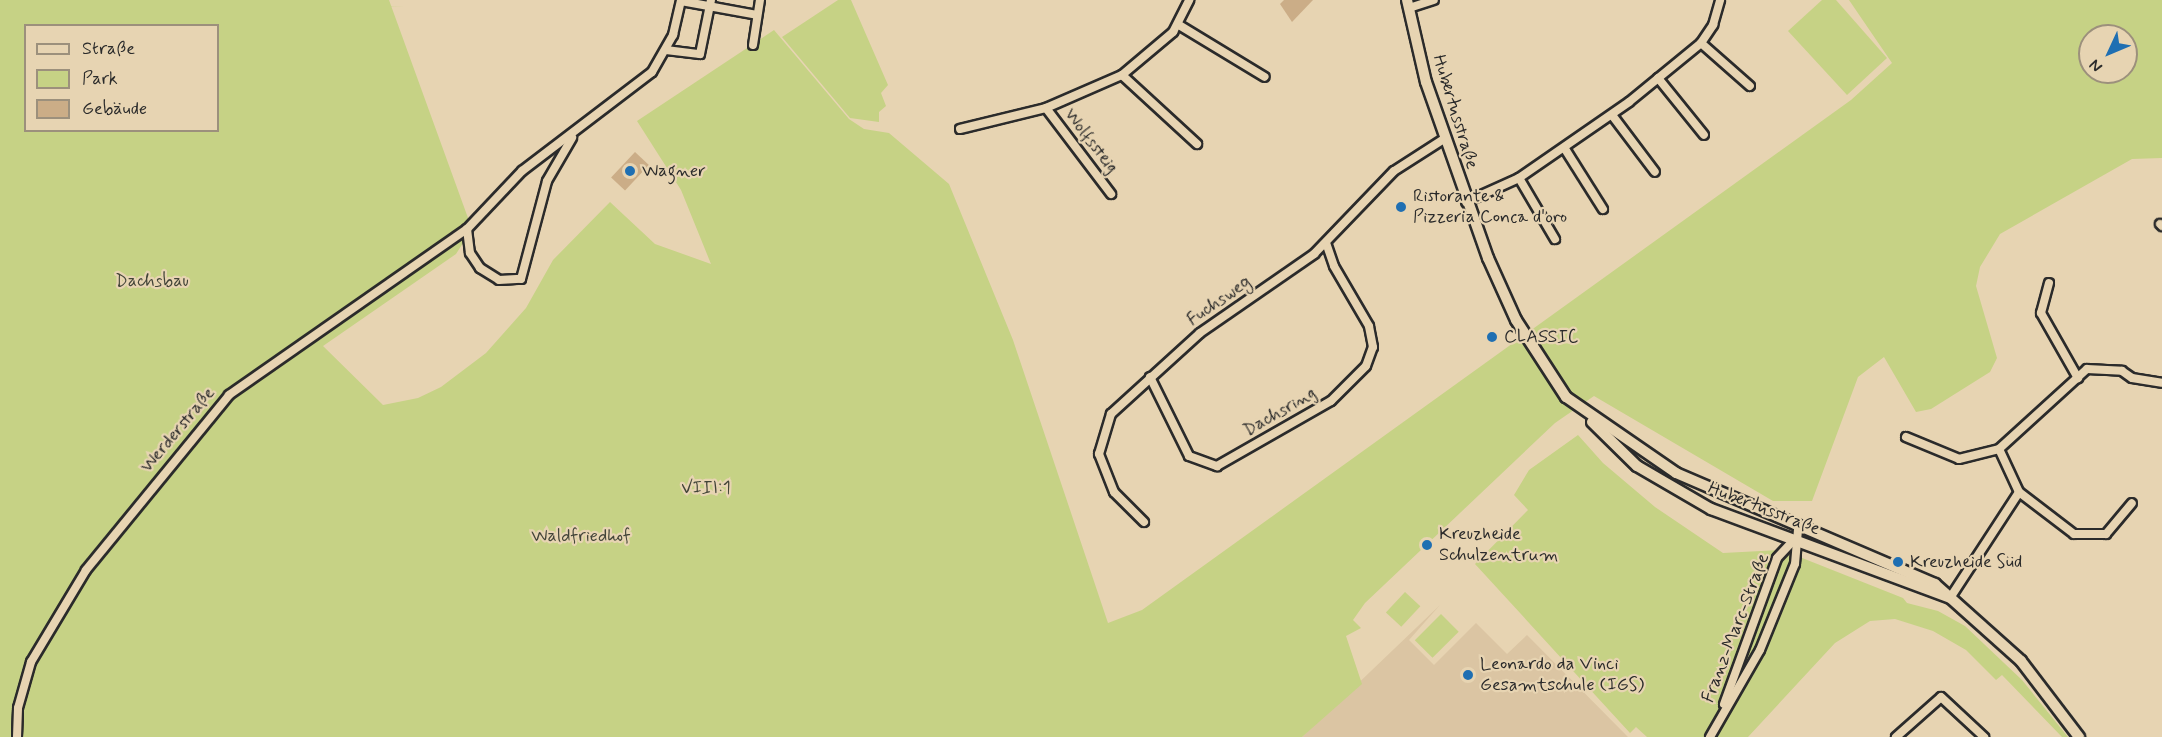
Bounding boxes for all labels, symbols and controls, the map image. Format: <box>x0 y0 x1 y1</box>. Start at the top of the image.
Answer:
legend <box>24 24 219 132</box>
north arrow <box>2078 24 2138 84</box>
text: Straße <box>82 37 135 61</box>
street label: Hubertusstraße <box>1427 52 1483 172</box>
text: N <box>2085 54 2107 77</box>
text: Park <box>82 67 118 91</box>
text: Gebäude <box>82 97 147 121</box>
street label: Wolfssteig <box>1060 104 1122 178</box>
place label: Wagner <box>642 160 706 182</box>
marker: Wagner <box>623 164 637 178</box>
place label: Ristorante & Pizzeria Conca d'oro <box>1413 186 1566 228</box>
marker: Ristorante & Pizzeria Conca d'oro <box>1394 200 1408 214</box>
park label: Dachsbau <box>115 270 189 292</box>
street label: Fuchsweg <box>1183 271 1255 331</box>
place label: CLASSIC <box>1504 326 1578 348</box>
marker: CLASSIC <box>1485 330 1499 344</box>
street label: Dachsring <box>1240 382 1320 442</box>
street label: Werderstraße <box>136 383 220 477</box>
park label: VIII:1 <box>681 477 731 499</box>
street label: Hubertusstraße <box>1705 478 1823 540</box>
place label: Kreuzheide Schulzentrum <box>1439 524 1558 566</box>
park label: Waldfriedhof <box>531 525 631 547</box>
marker: Kreuzheide Schulzentrum <box>1420 538 1434 552</box>
street label: Franz-Marc-Straße <box>1698 550 1774 706</box>
place label: Kreuzheide Süd <box>1910 551 2023 573</box>
marker: Kreuzheide Süd <box>1891 555 1905 569</box>
place label: Leonardo da Vinci Gesamtschule (IGS) <box>1480 654 1644 696</box>
marker: Leonardo da Vinci Gesamtschule (IGS) <box>1461 668 1475 682</box>

